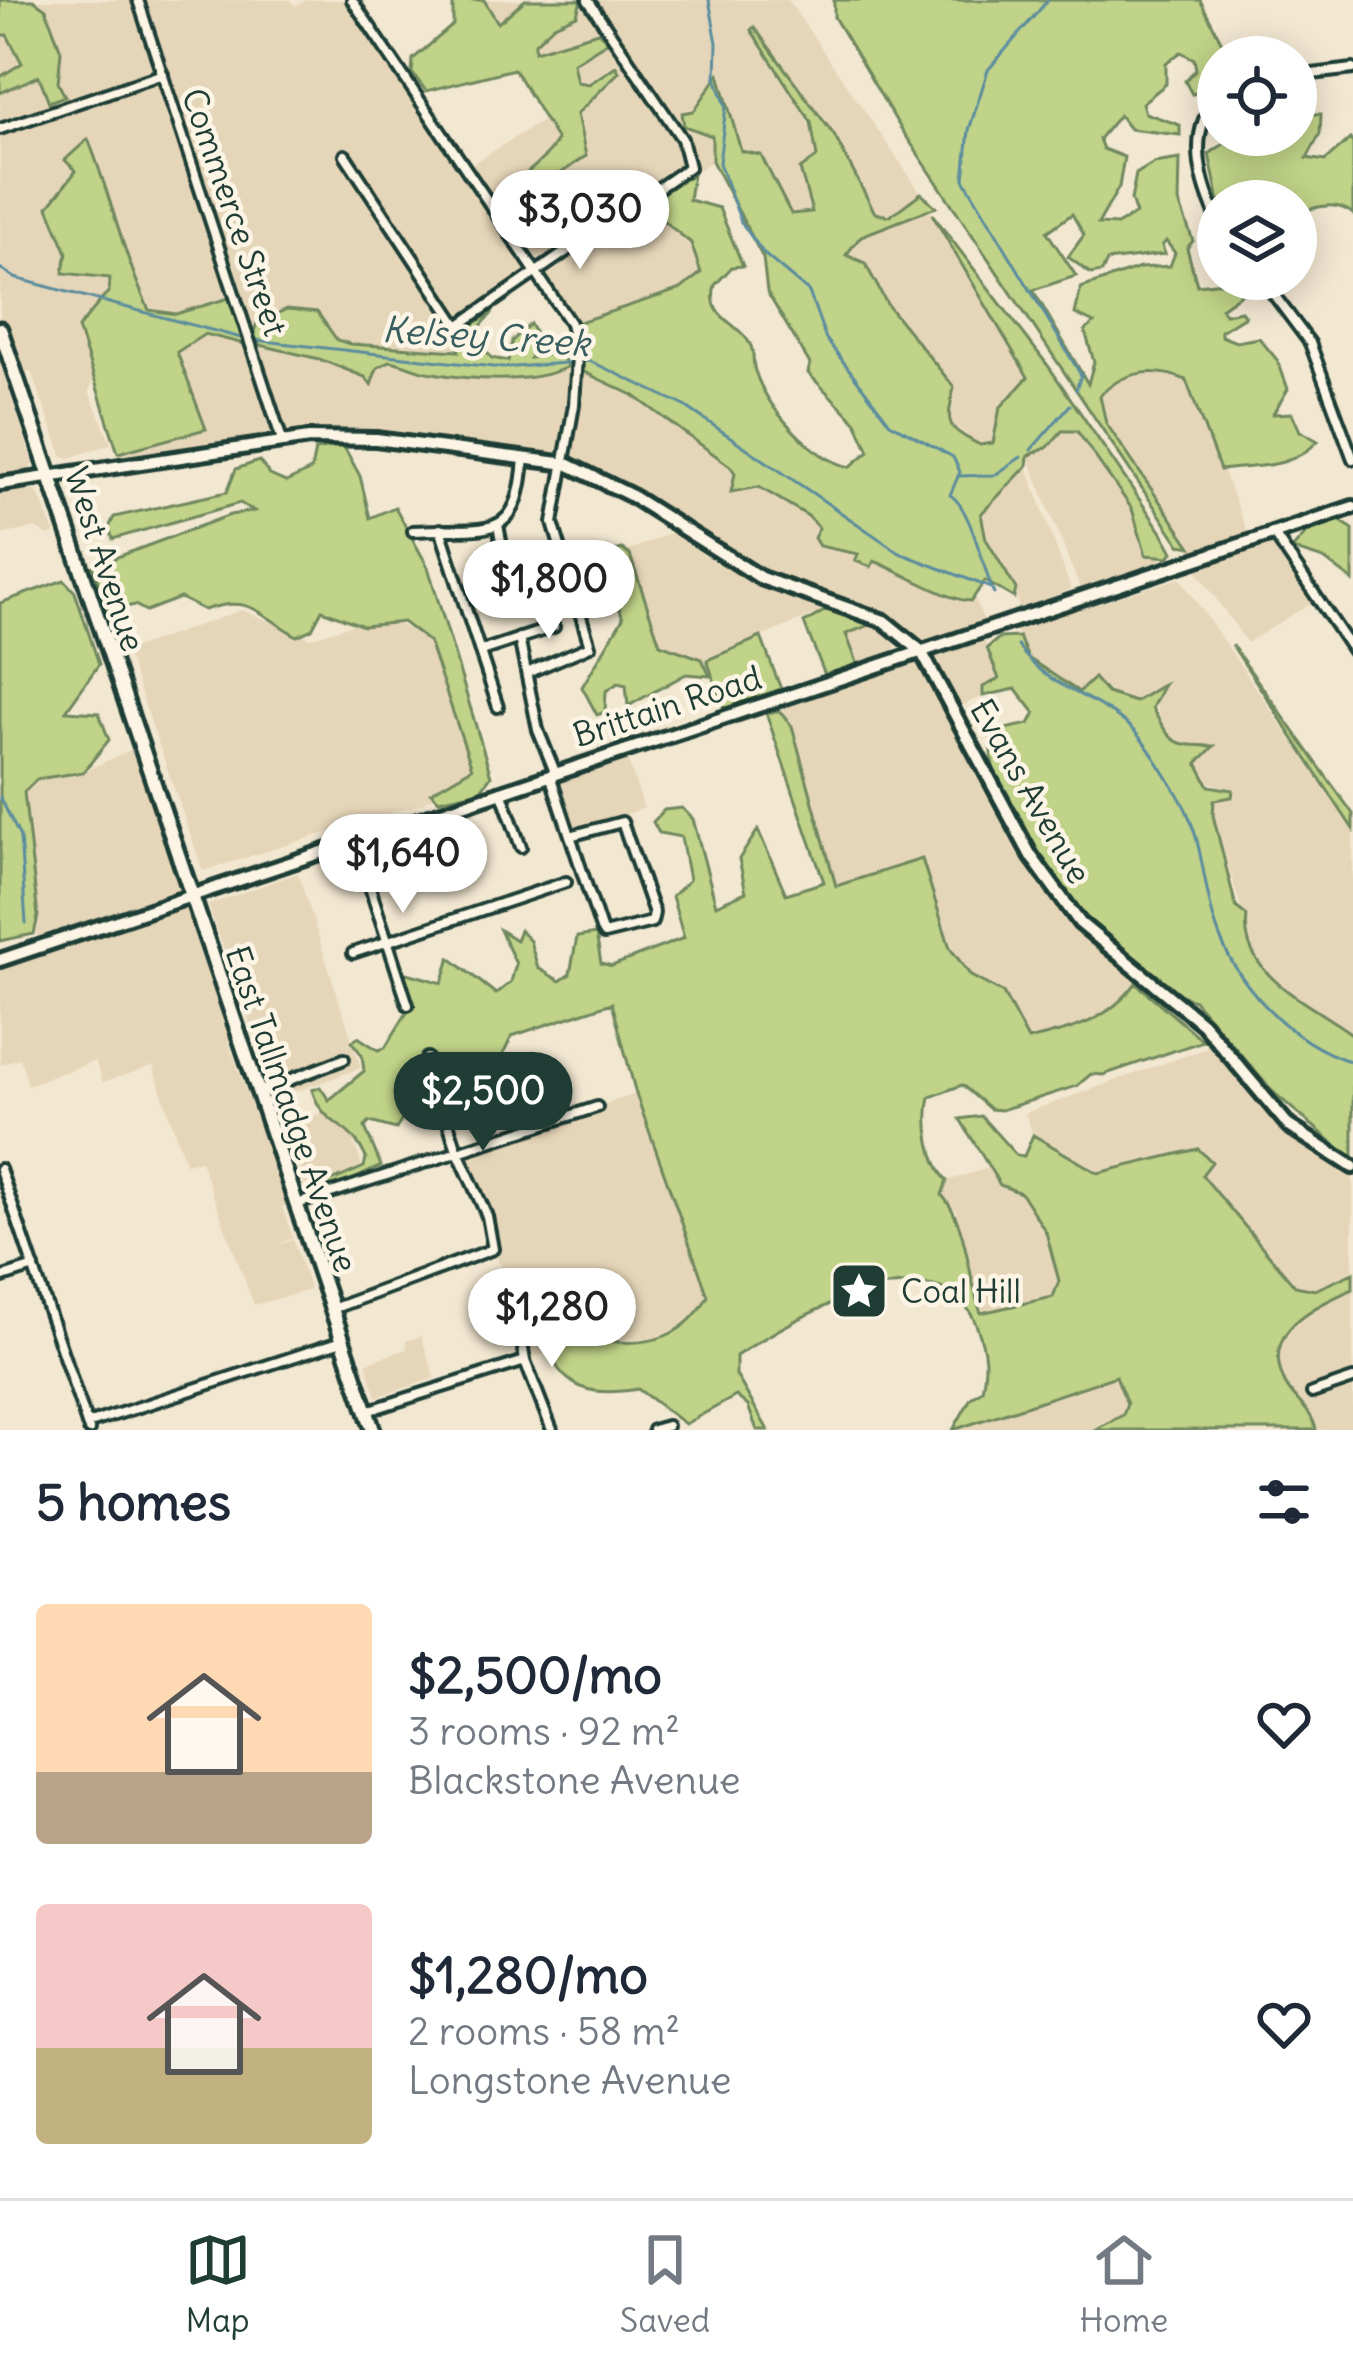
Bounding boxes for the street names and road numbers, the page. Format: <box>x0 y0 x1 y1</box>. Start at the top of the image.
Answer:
street label: Commerce Street <box>173 83 297 341</box>
street label: West Avenue <box>55 462 155 656</box>
street label: Brittain Road <box>568 656 766 756</box>
street label: Evans Avenue <box>961 691 1101 891</box>
street label: East Tallmadge Avenue <box>216 940 368 1278</box>

